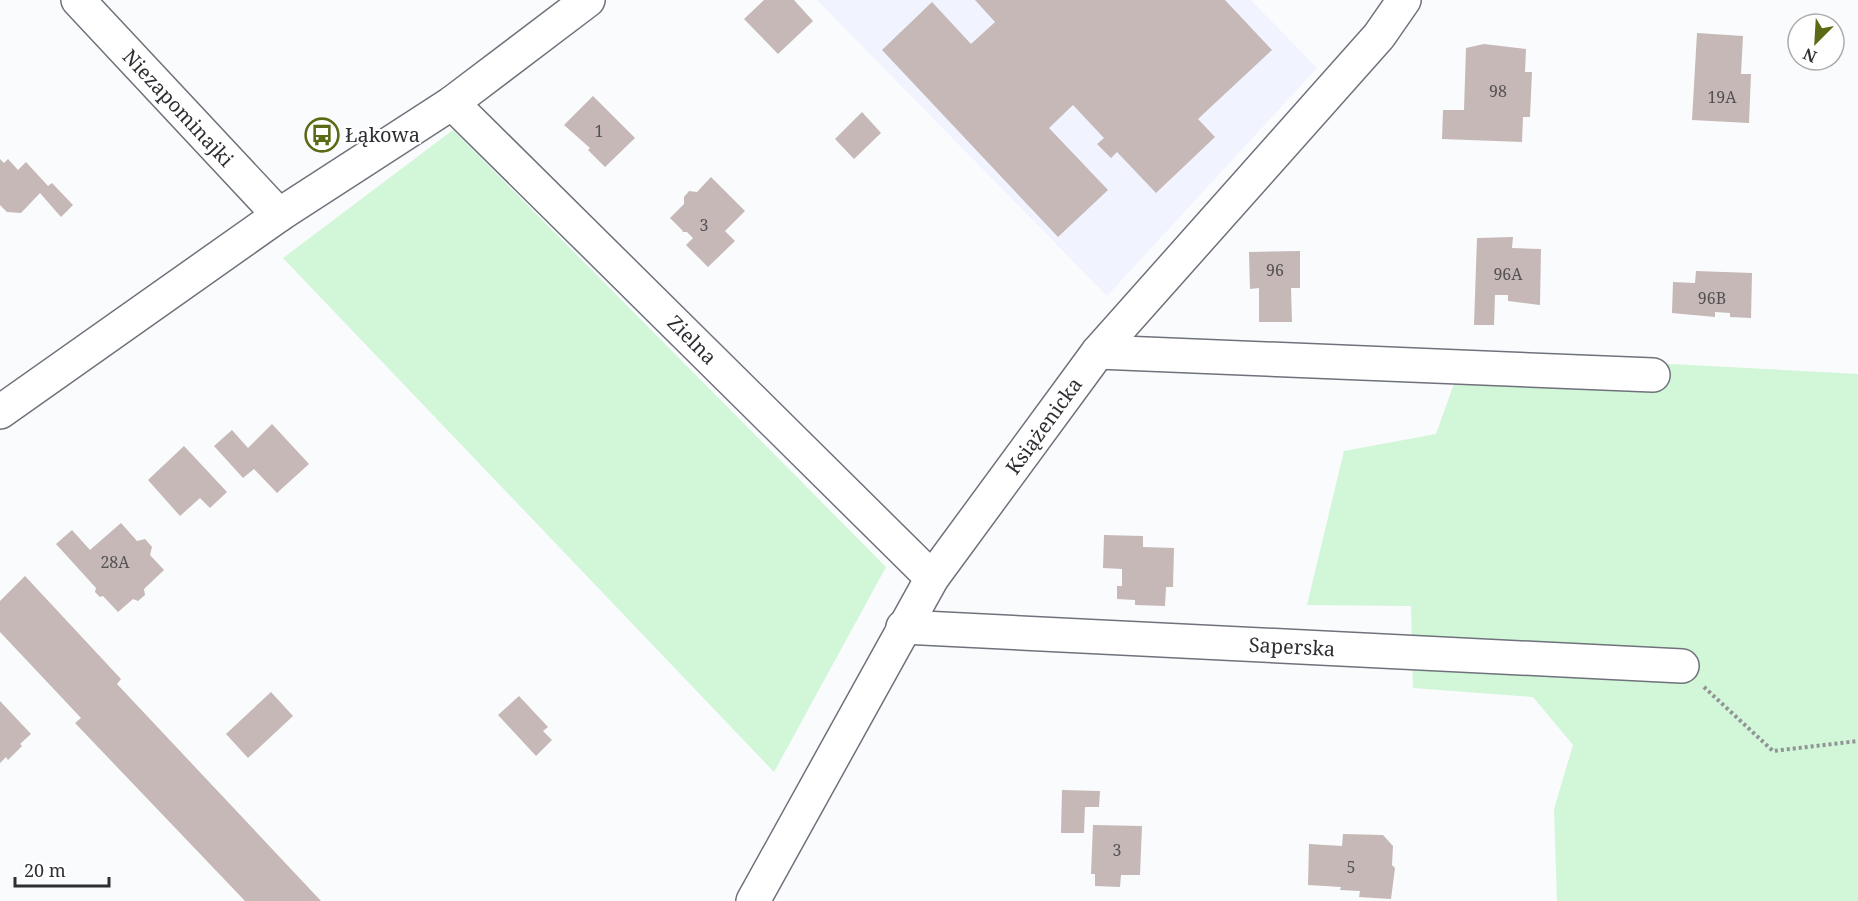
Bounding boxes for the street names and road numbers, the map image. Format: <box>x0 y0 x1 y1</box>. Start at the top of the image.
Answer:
street label: Niezapominajki <box>117 43 240 173</box>
street label: Zielna <box>662 309 723 370</box>
street label: Książenicka <box>999 372 1088 480</box>
street label: Saperska <box>1248 631 1336 662</box>

